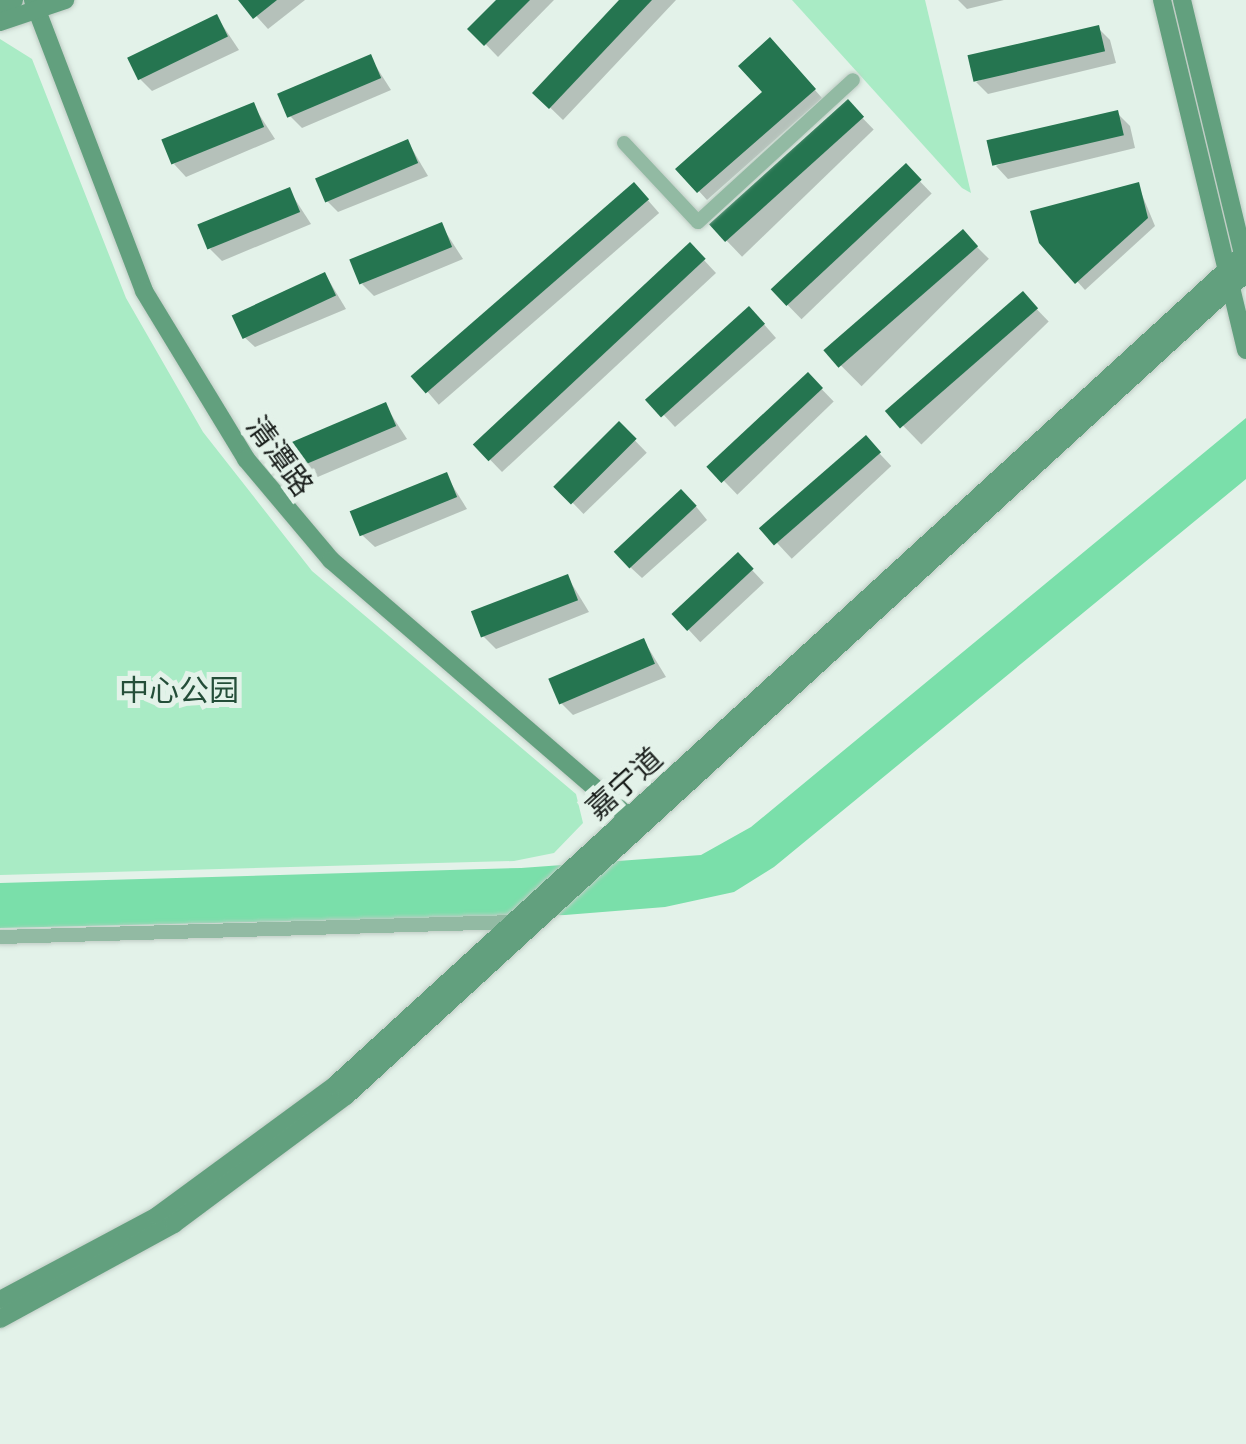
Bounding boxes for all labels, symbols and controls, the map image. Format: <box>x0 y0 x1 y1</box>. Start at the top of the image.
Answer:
street label: 清潭路 <box>239 409 321 503</box>
park label: 中心公园 <box>119 672 239 708</box>
street label: 嘉宁道 <box>579 740 669 826</box>

